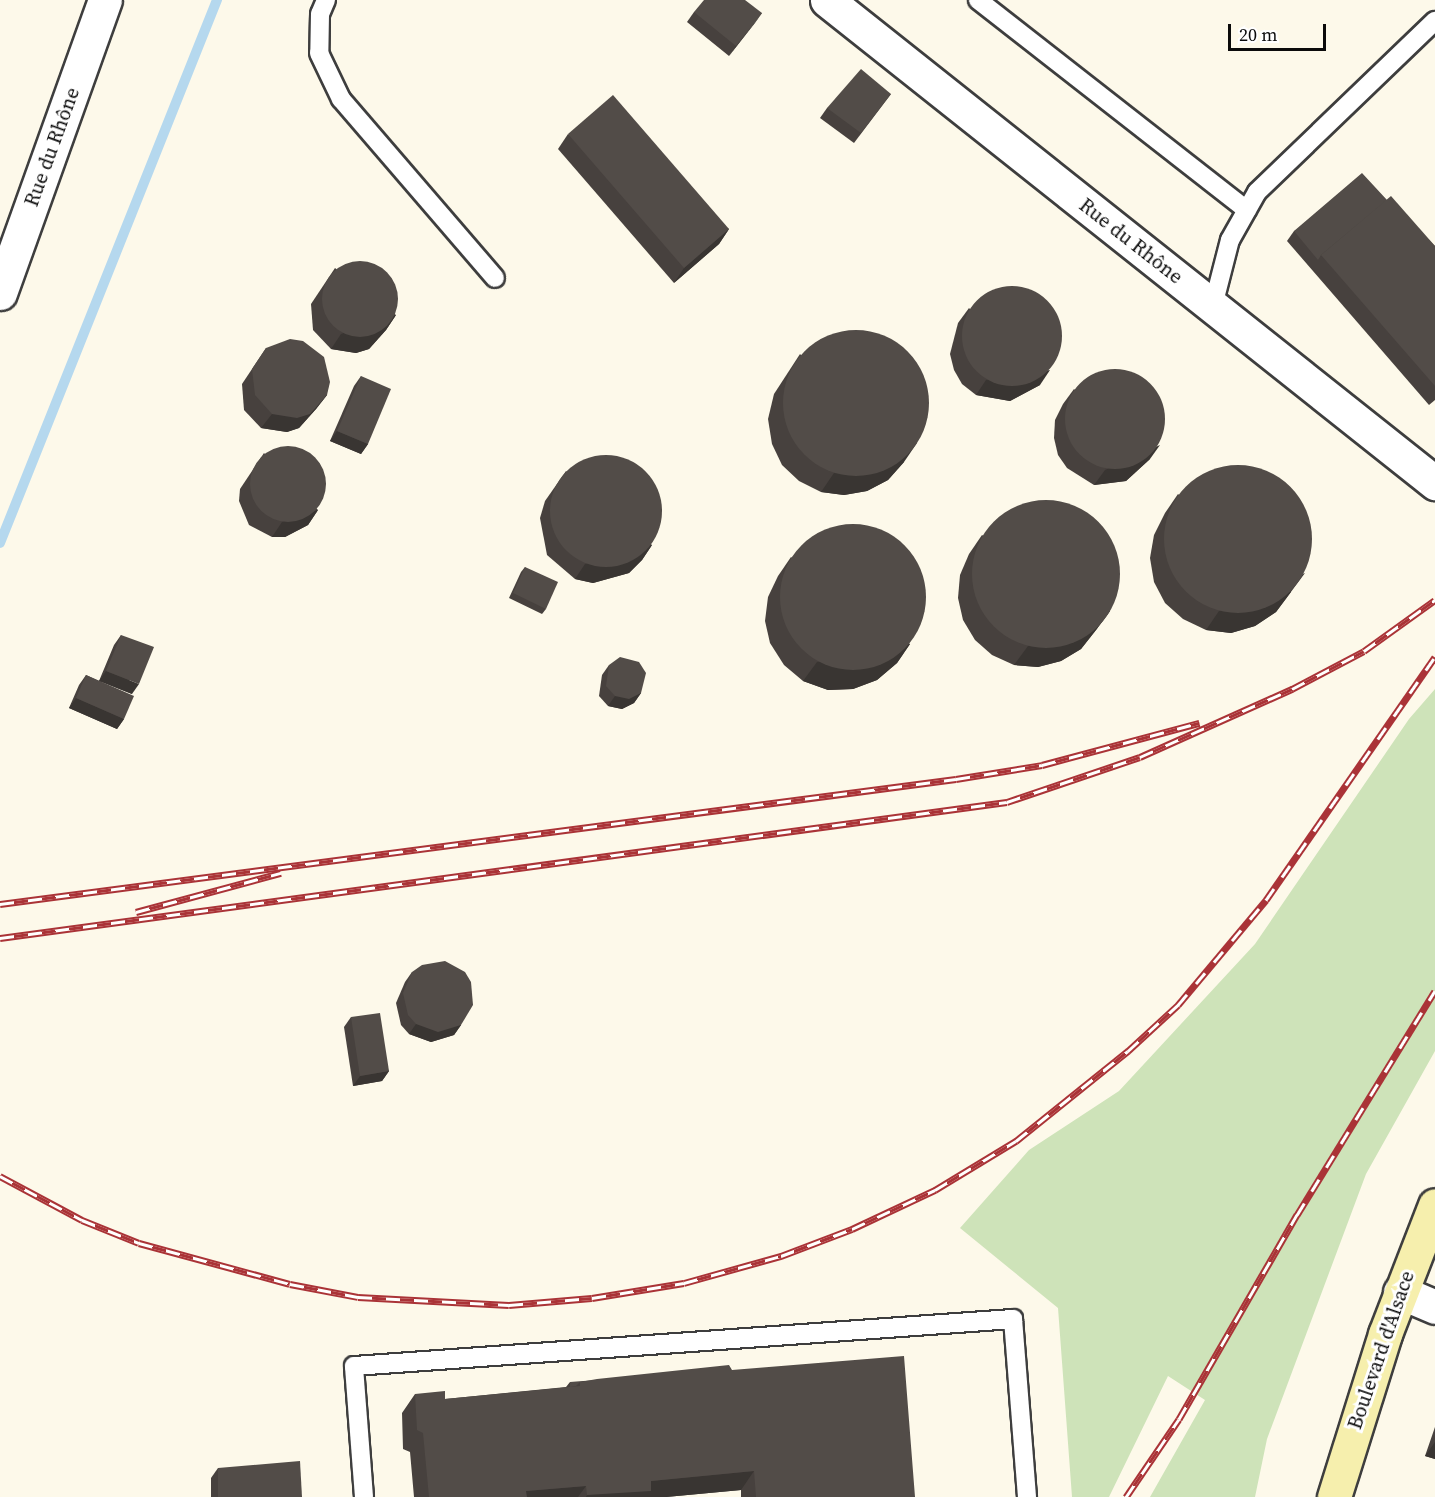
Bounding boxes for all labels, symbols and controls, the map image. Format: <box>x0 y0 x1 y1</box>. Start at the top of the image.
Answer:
scale bar <box>1231 12 1328 50</box>
text: 20 m <box>1239 22 1277 47</box>
street label: Rue du Rhône <box>19 84 85 210</box>
street label: Rue du Rhône <box>1074 193 1188 289</box>
street label: Boulevard d'Alsace <box>1343 1268 1419 1432</box>

